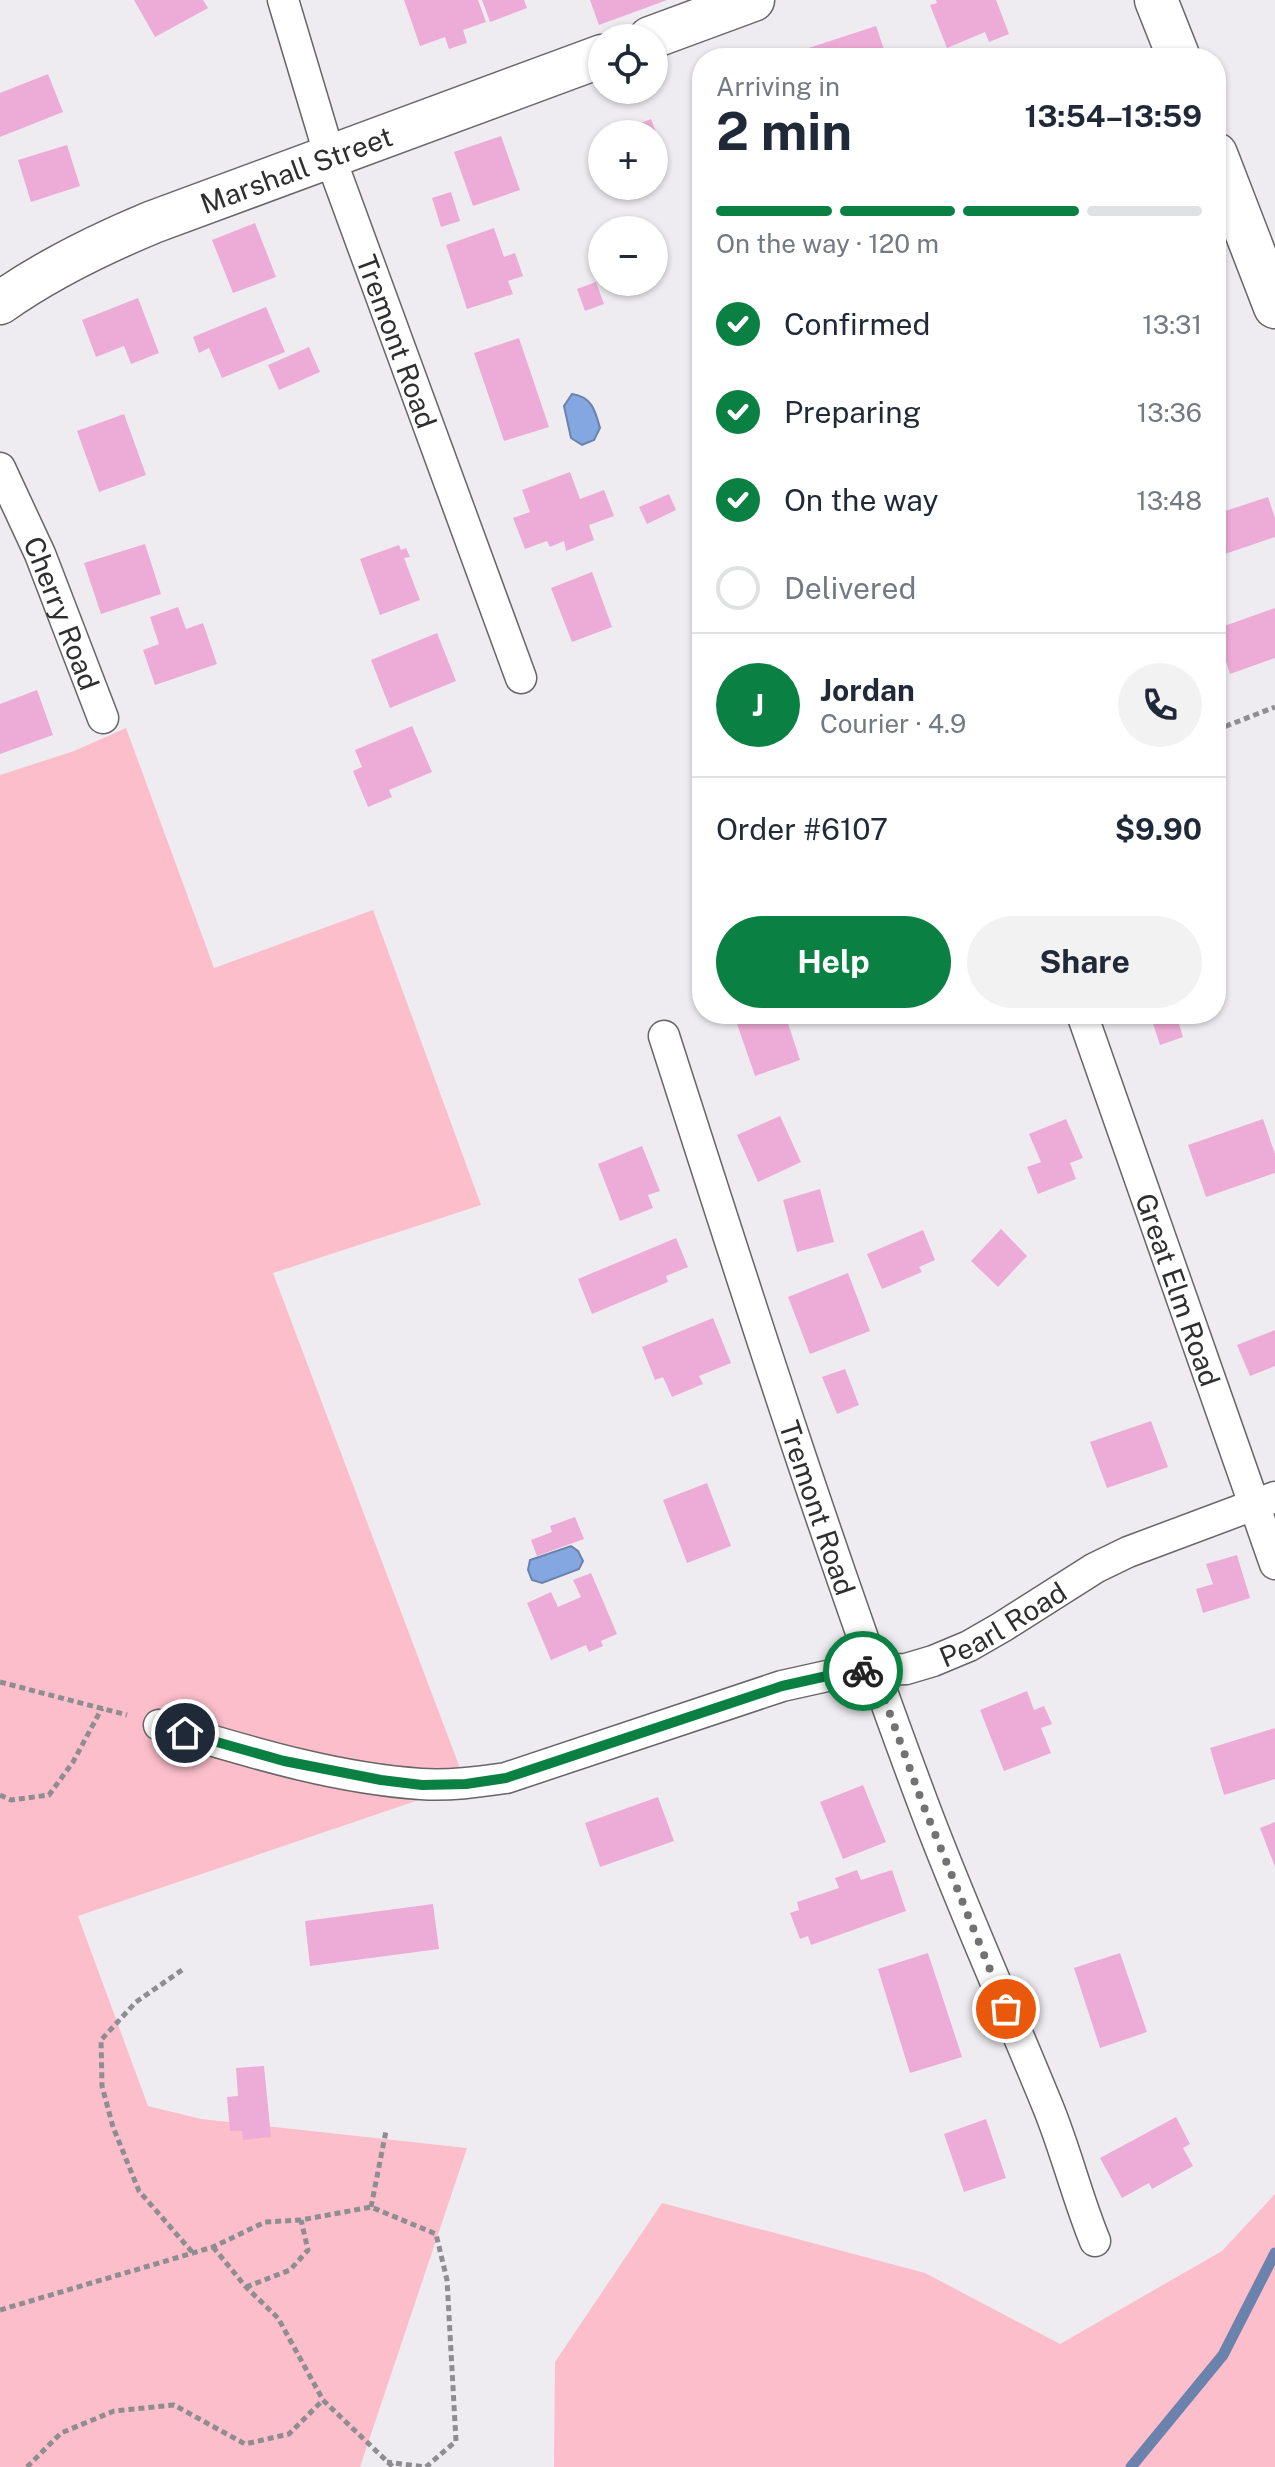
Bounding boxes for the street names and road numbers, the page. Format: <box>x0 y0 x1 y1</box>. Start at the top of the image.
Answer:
street label: Marshall Street <box>196 119 397 220</box>
street label: Tremont Road <box>351 250 444 432</box>
street label: Cherry Road <box>18 531 107 694</box>
street label: Great Elm Road <box>1130 1189 1228 1390</box>
street label: Tremont Road <box>773 1416 863 1599</box>
street label: Pearl Road <box>934 1574 1072 1673</box>

